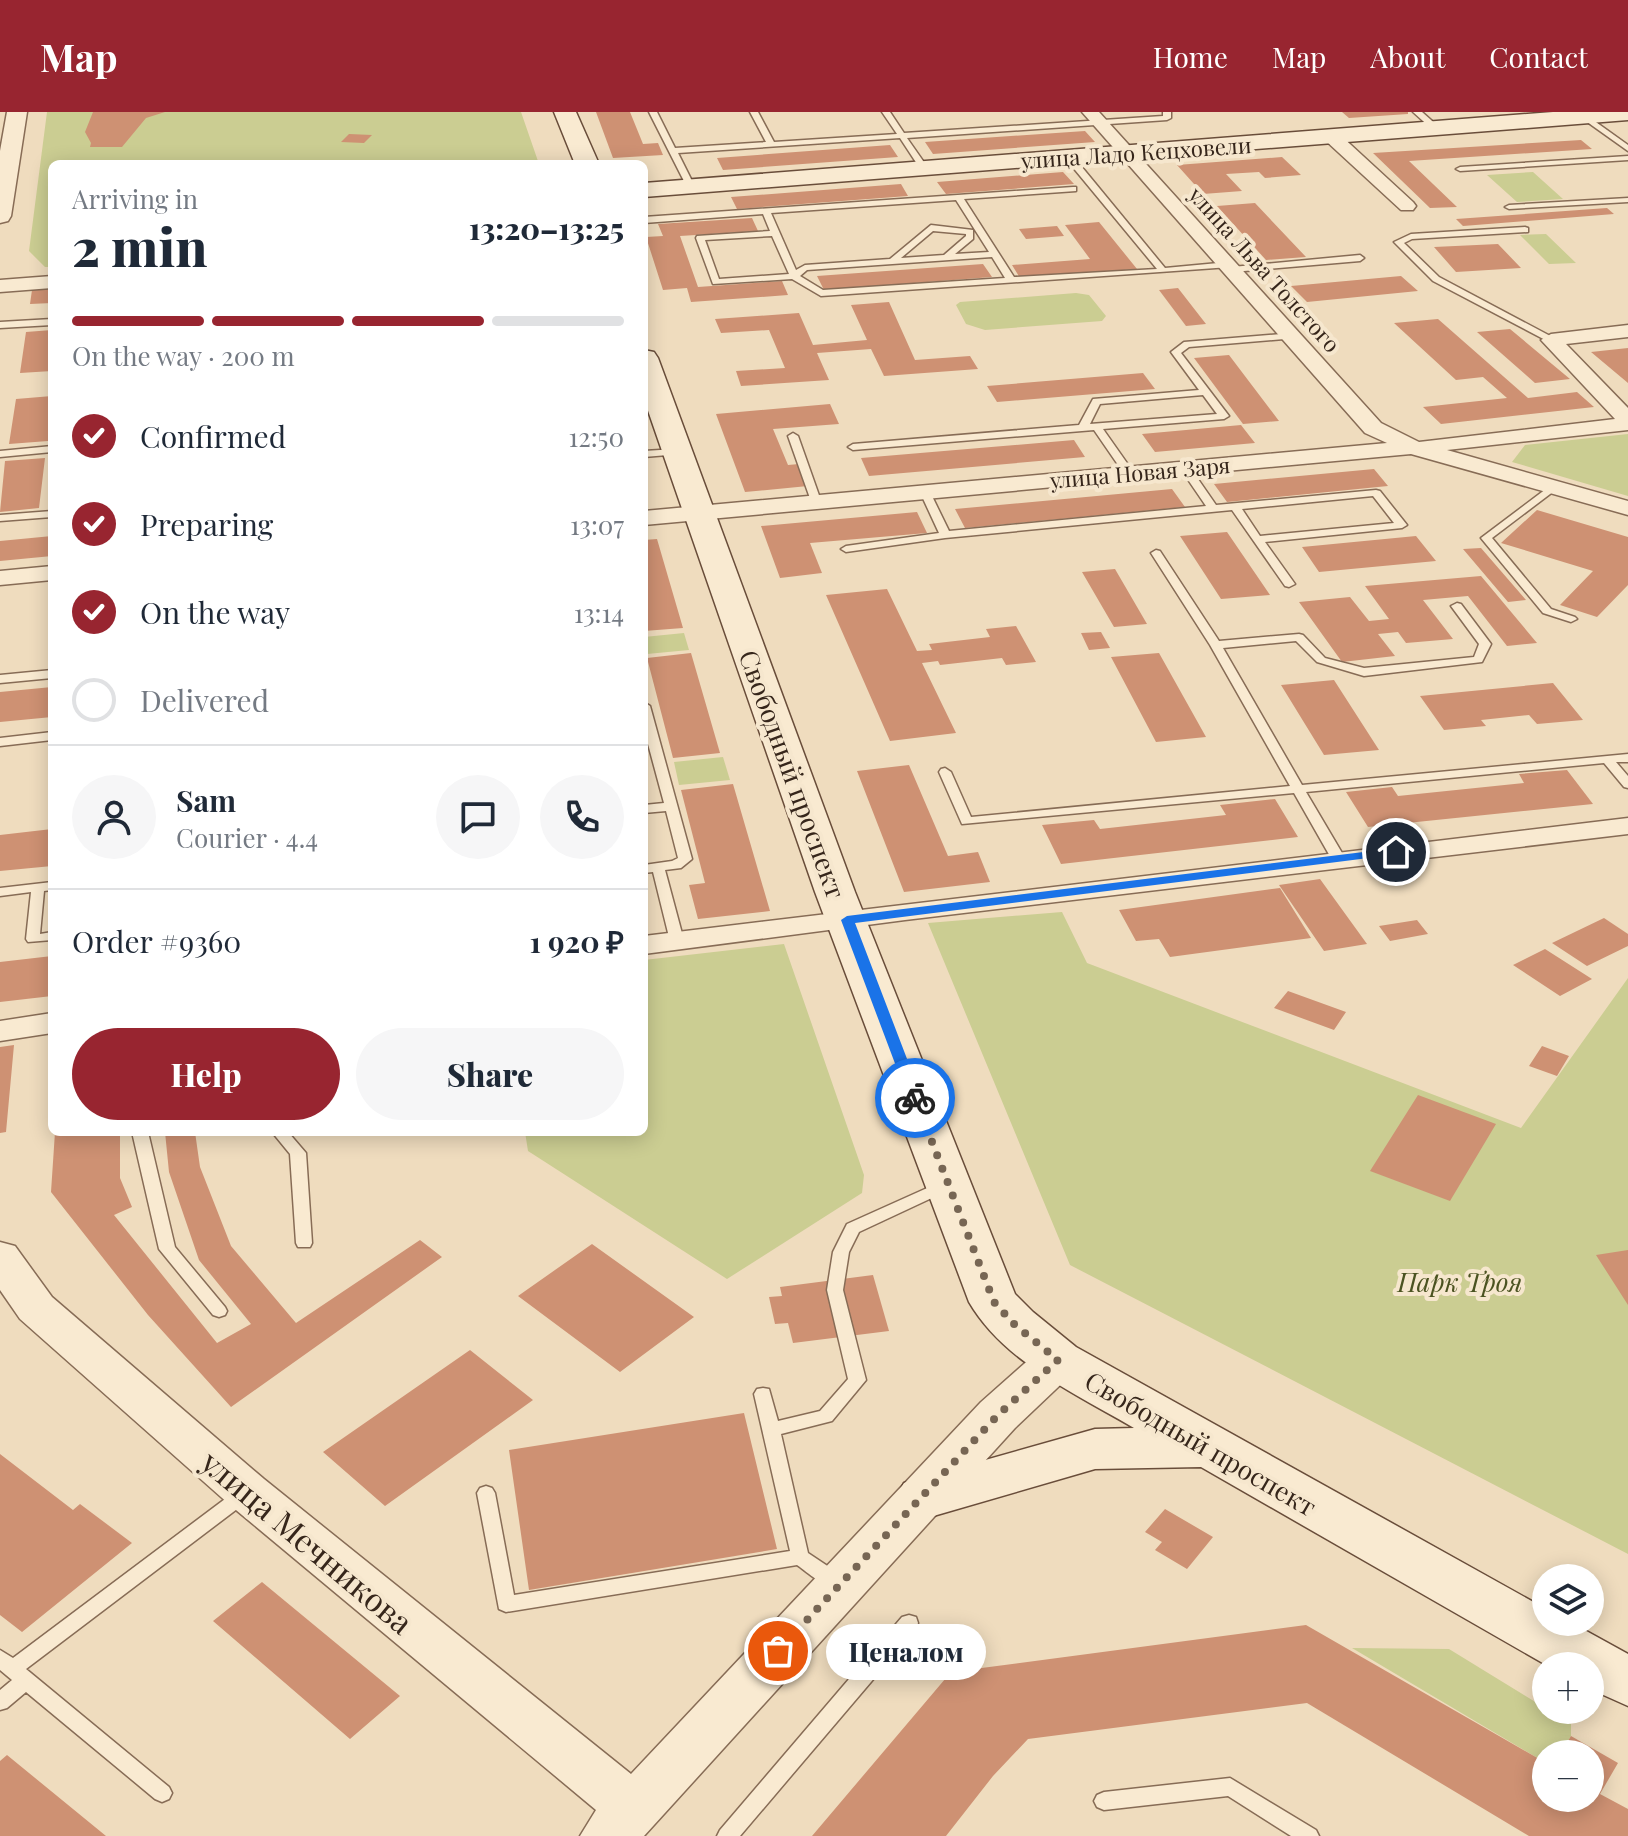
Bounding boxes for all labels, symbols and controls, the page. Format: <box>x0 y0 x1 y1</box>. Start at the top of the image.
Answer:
text: Map <box>40 31 117 82</box>
text: Home <box>1153 38 1228 75</box>
text: Map <box>1272 38 1326 75</box>
text: About <box>1370 38 1445 75</box>
text: Contact <box>1489 38 1588 75</box>
street label: улица Ладо Кецховели <box>1019 129 1253 175</box>
street label: улица Льва Толстого <box>1182 179 1347 358</box>
text: Arriving in <box>72 181 198 216</box>
text: 13:20–13:25 <box>469 208 624 248</box>
text: 2 min <box>72 211 207 280</box>
text: On the way · 200 m <box>72 338 294 373</box>
icon: check <box>72 414 116 458</box>
text: Confirmed <box>140 416 286 456</box>
text: 12:50 <box>569 419 624 454</box>
street label: улица Новая Заря <box>1048 449 1231 495</box>
icon: check <box>72 502 116 546</box>
text: Preparing <box>140 504 273 544</box>
text: 13:07 <box>570 507 624 542</box>
icon: check <box>72 590 116 634</box>
text: On the way <box>140 592 290 632</box>
text: 13:14 <box>574 595 624 630</box>
street label: Свободный проспект <box>732 645 854 903</box>
text: Delivered <box>140 680 269 720</box>
button: person <box>72 775 156 859</box>
button: chat <box>436 775 520 859</box>
button: phone <box>540 775 624 859</box>
text: Sam <box>176 780 236 820</box>
pin <box>1362 818 1430 886</box>
text: Courier · 4.4 <box>176 820 318 855</box>
icon: home <box>1374 830 1418 874</box>
text: Order #9360 <box>72 921 241 961</box>
text: 1 920 ₽ <box>529 921 624 961</box>
button: Help <box>72 1028 340 1120</box>
button: Share <box>356 1028 624 1120</box>
courier <box>875 1058 955 1138</box>
icon: bike <box>893 1076 937 1120</box>
park label: Парк Троя <box>1397 1264 1522 1299</box>
street label: Свободный проспект <box>1079 1362 1323 1524</box>
street label: улица Мечникова <box>192 1439 423 1642</box>
map controls <box>1532 1564 1604 1812</box>
button: layers <box>1532 1564 1604 1636</box>
pin <box>744 1617 812 1685</box>
callout: Ценалом <box>826 1623 986 1679</box>
icon: bag <box>756 1629 800 1673</box>
text: Ценалом <box>848 1634 964 1669</box>
button: + <box>1532 1652 1604 1724</box>
button: − <box>1532 1740 1604 1812</box>

